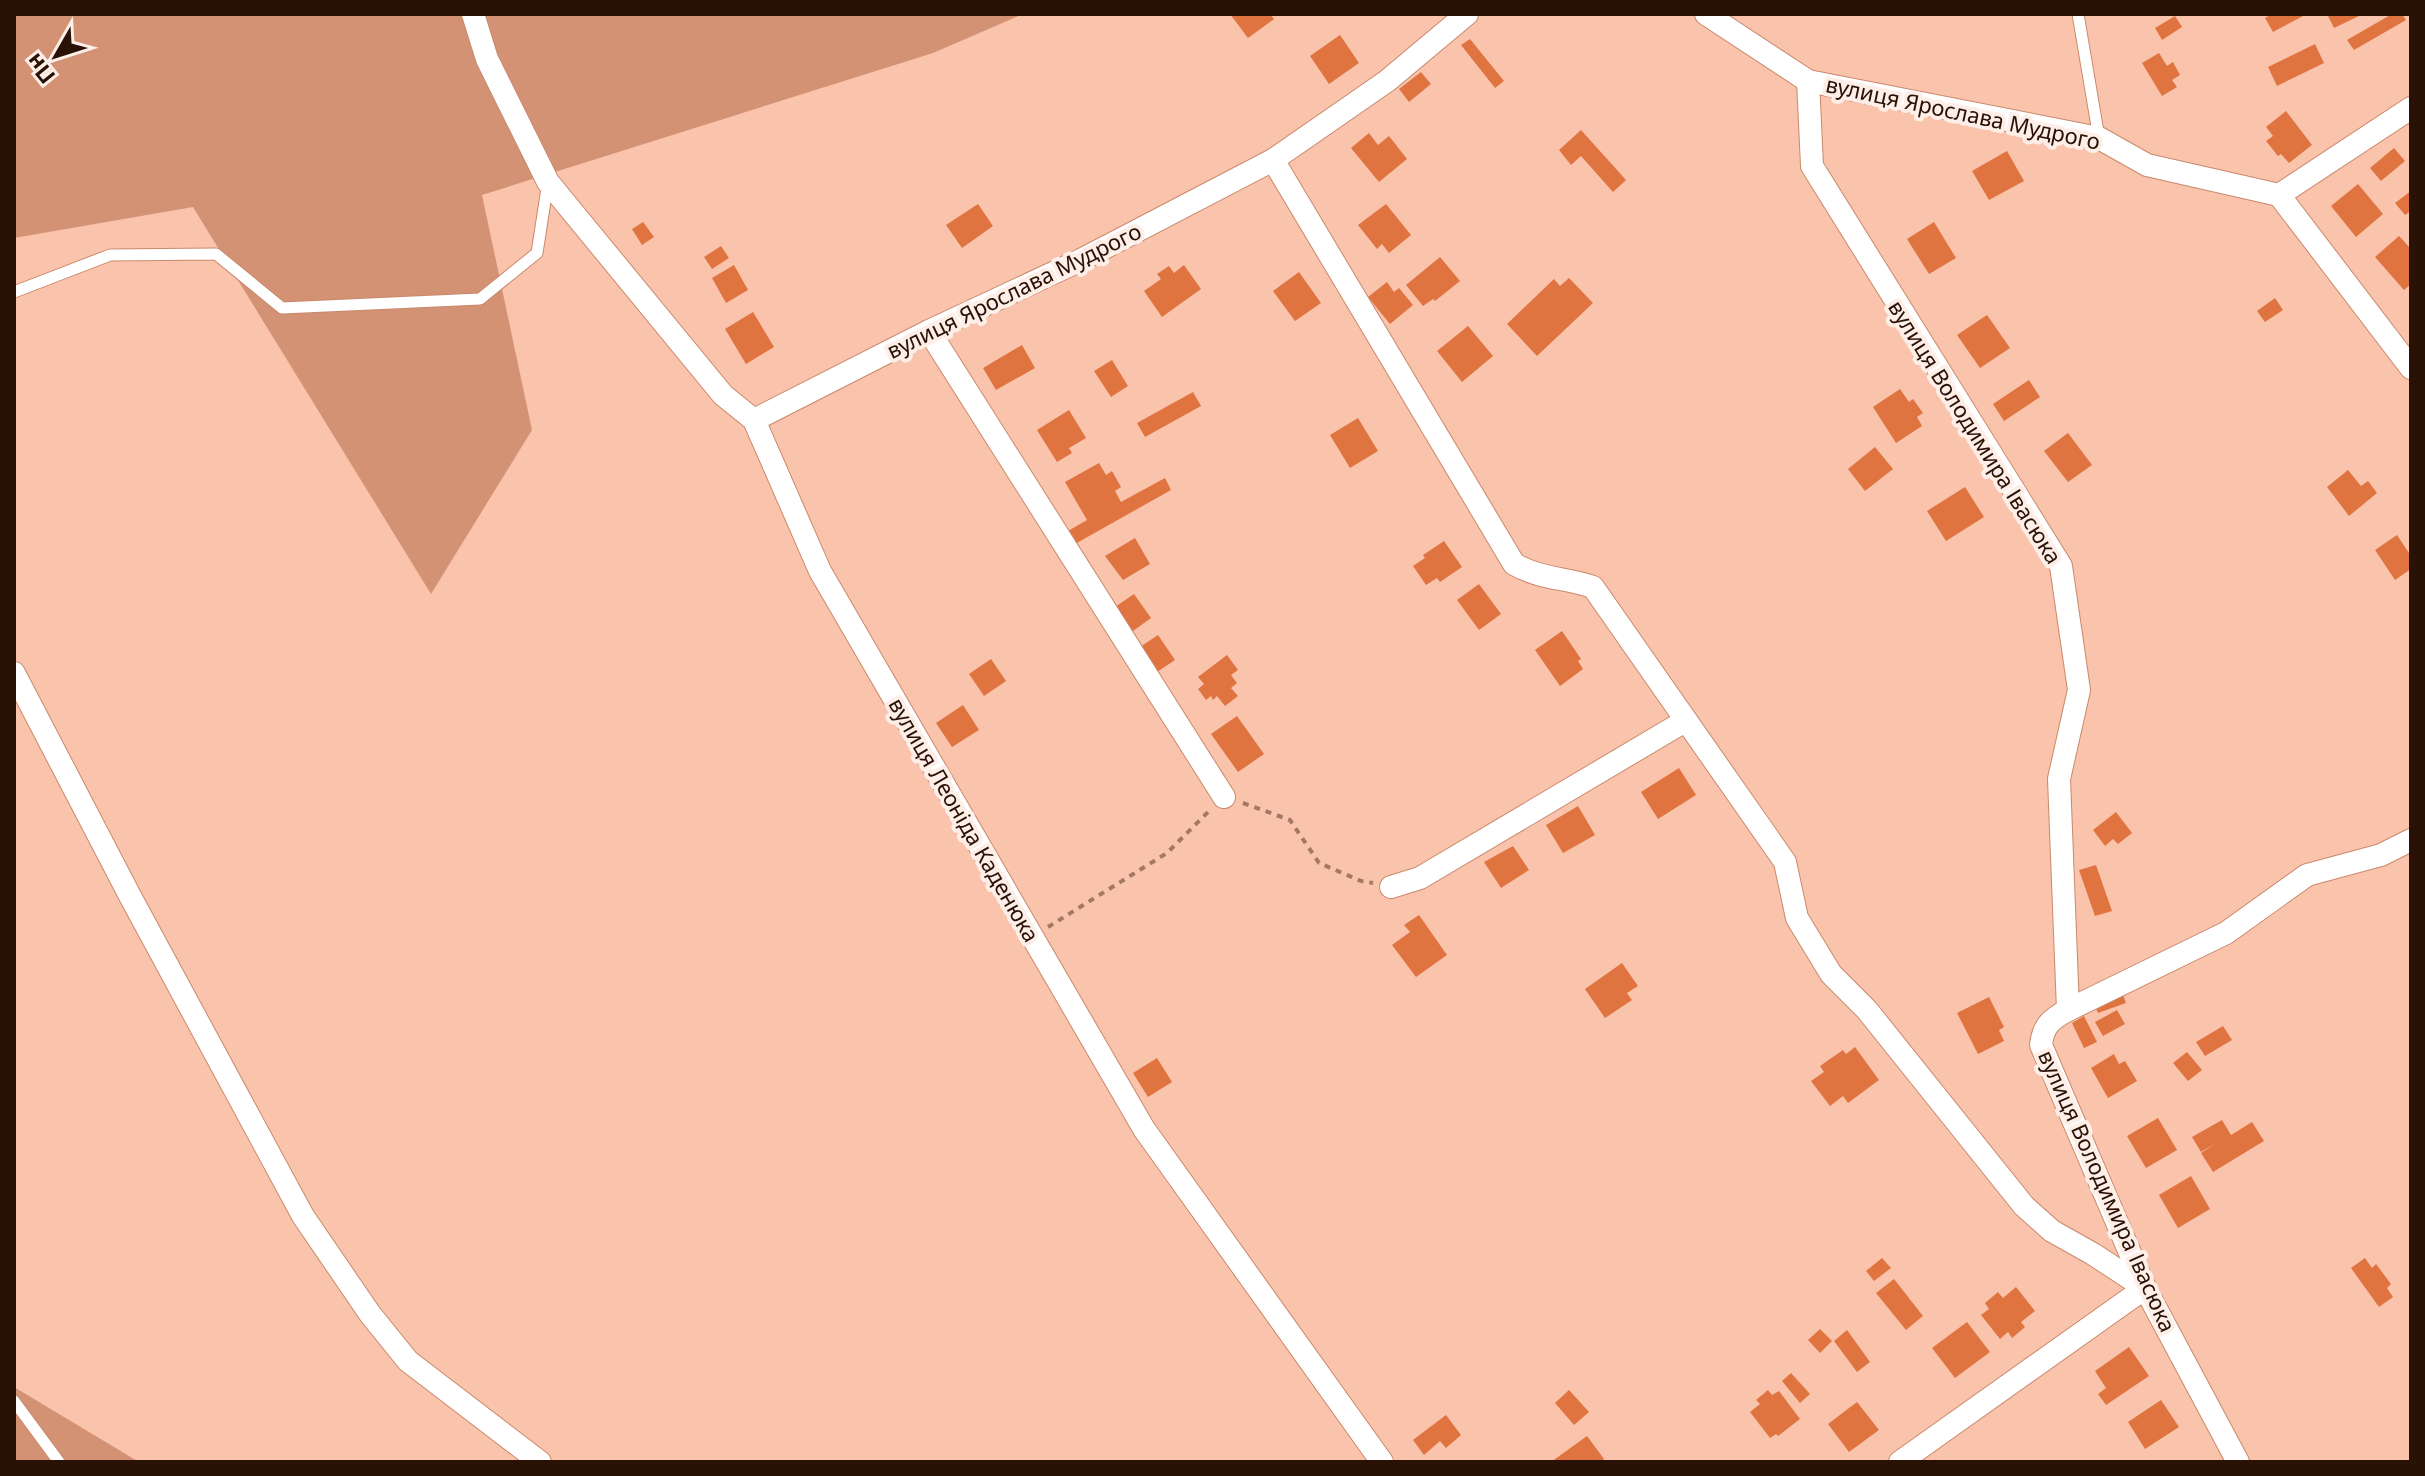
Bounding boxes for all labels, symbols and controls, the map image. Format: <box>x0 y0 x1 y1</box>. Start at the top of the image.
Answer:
north arrow <box>16 16 96 96</box>
text: Пн <box>18 48 61 91</box>
street label: вулиця Ярослава Мудрого <box>1823 68 2103 156</box>
street label: вулиця Ярослава Мудрого <box>881 215 1146 365</box>
street label: вулиця Володимира Івасюка <box>1882 294 2070 569</box>
street label: вулиця Леоніда Каденюка <box>882 692 1047 947</box>
street label: вулиця Володимира Івасюка <box>2032 1045 2184 1336</box>

